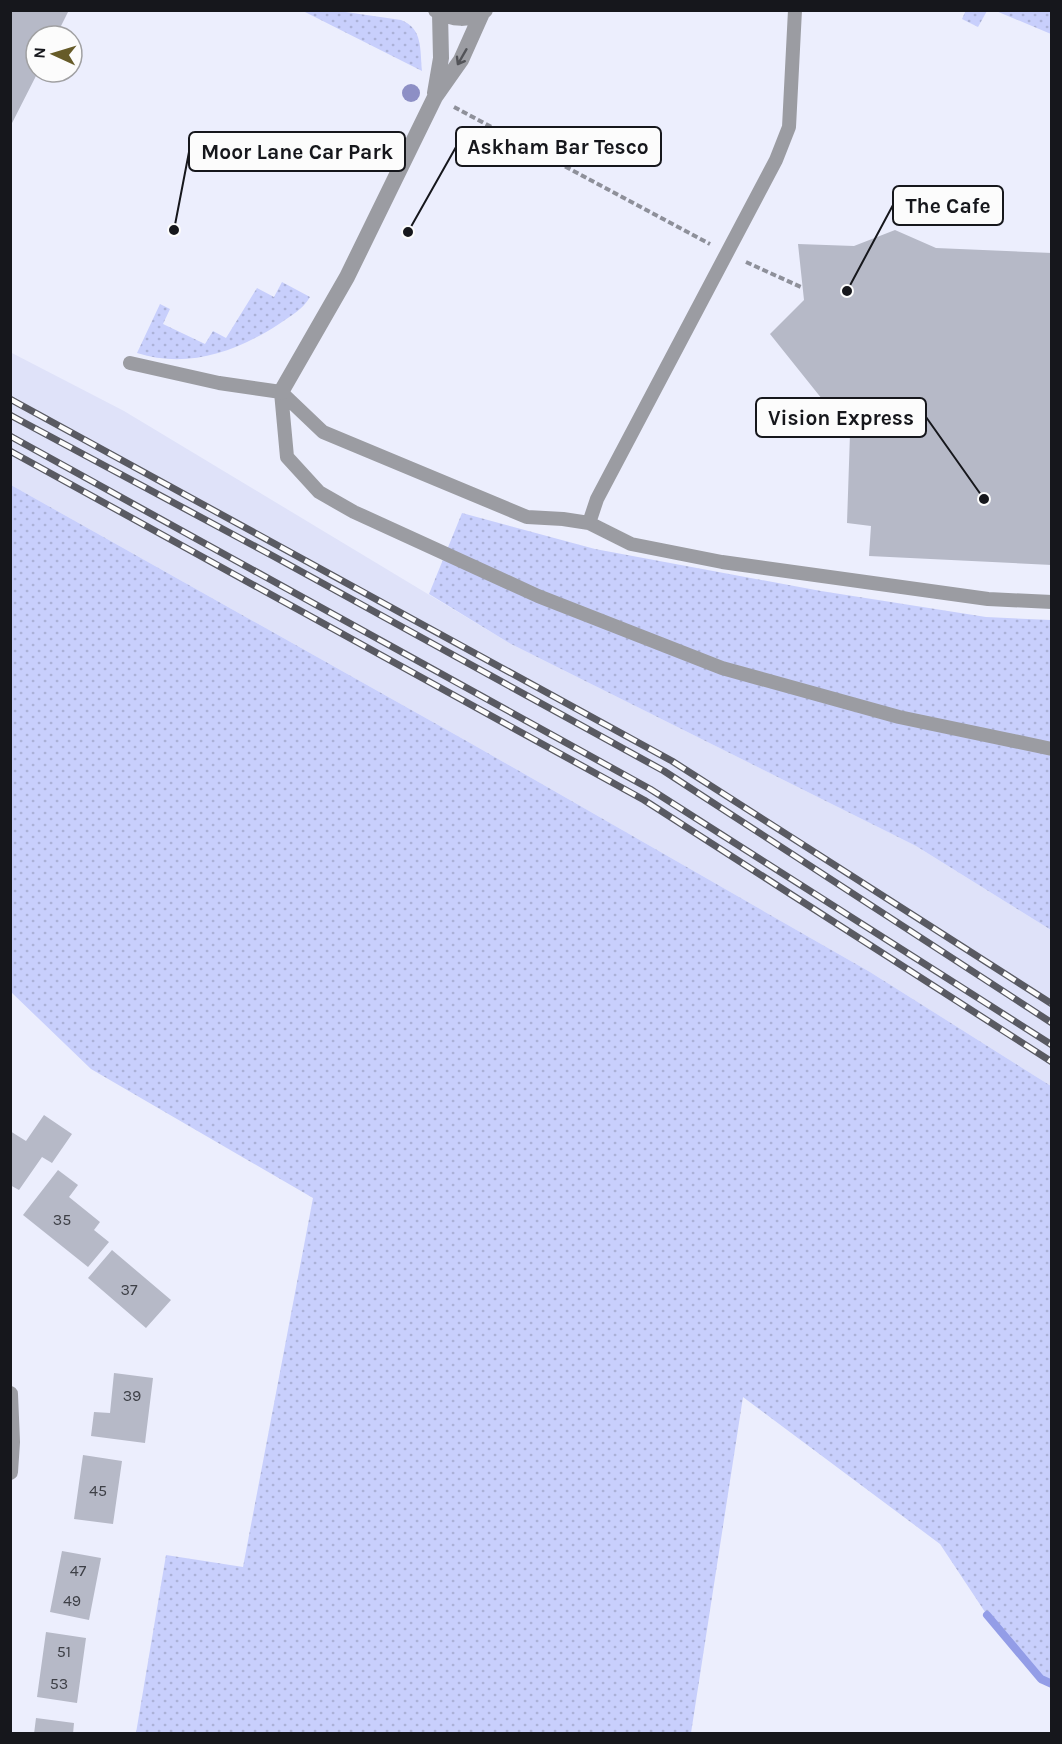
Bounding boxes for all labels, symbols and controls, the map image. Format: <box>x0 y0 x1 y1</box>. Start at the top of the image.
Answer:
north arrow <box>24 24 84 84</box>
text: N <box>30 47 49 59</box>
one-way arrow <box>456 48 468 65</box>
callout: Askham Bar Tesco <box>456 127 661 166</box>
callout: Moor Lane Car Park <box>189 132 405 171</box>
text: Askham Bar Tesco <box>467 135 649 159</box>
text: Moor Lane Car Park <box>201 140 394 164</box>
callout: The Cafe <box>893 186 1003 225</box>
text: The Cafe <box>905 194 991 218</box>
callout: Vision Express <box>756 398 926 437</box>
text: Vision Express <box>768 406 914 430</box>
house number: 35 <box>53 1210 71 1229</box>
house number: 37 <box>121 1280 138 1299</box>
house number: 39 <box>123 1386 141 1405</box>
house number: 45 <box>89 1481 107 1500</box>
house number: 47 <box>70 1561 87 1580</box>
house number: 49 <box>63 1591 81 1610</box>
house number: 51 <box>57 1642 71 1661</box>
house number: 53 <box>50 1674 68 1693</box>

